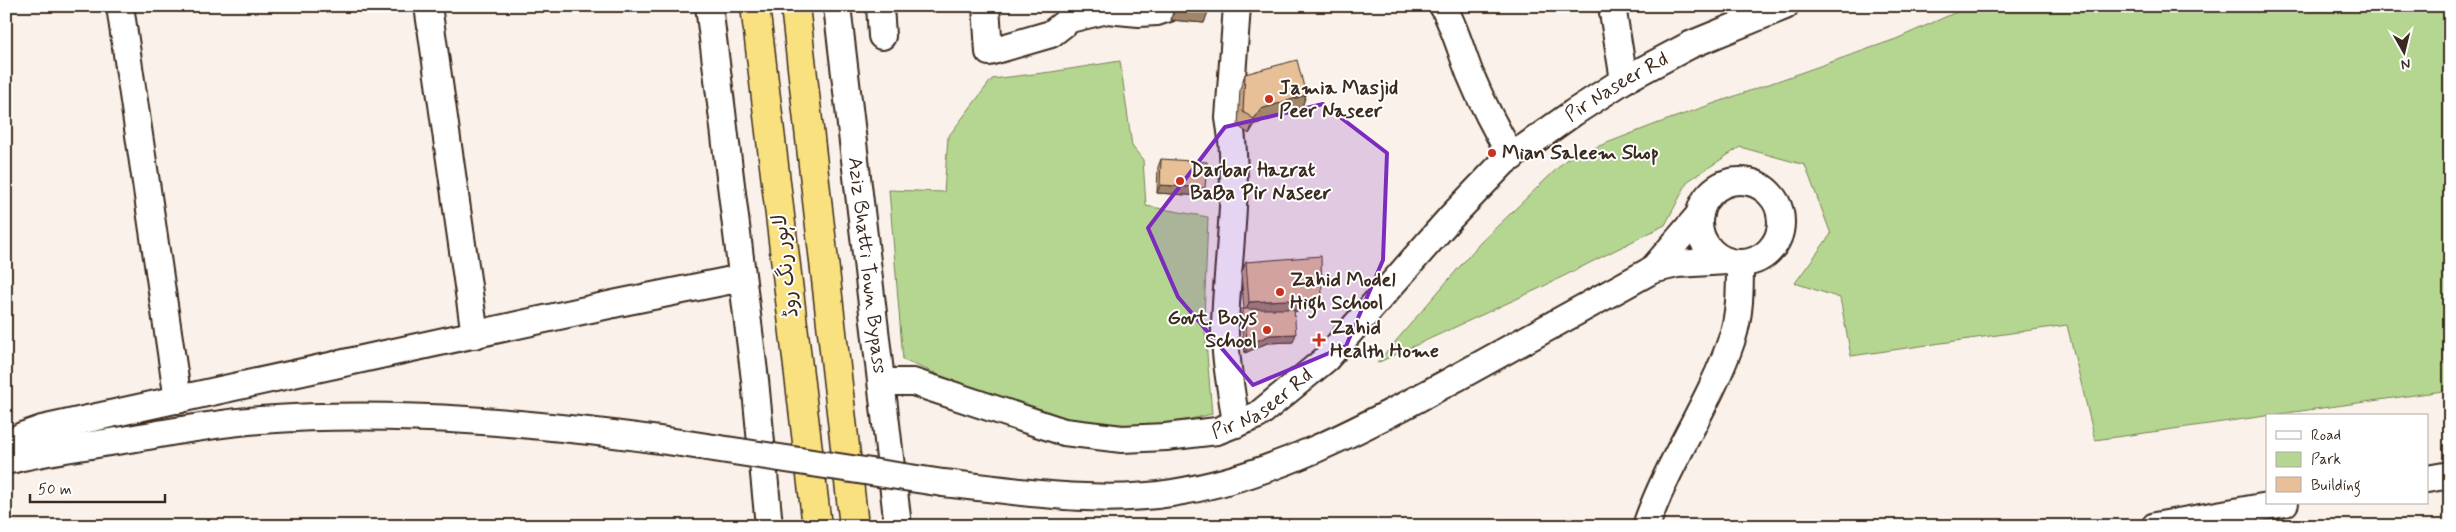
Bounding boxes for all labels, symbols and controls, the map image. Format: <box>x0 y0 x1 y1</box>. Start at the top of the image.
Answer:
north arrow <box>2378 28 2428 78</box>
street label: Pir Naseer Rd <box>1559 46 1673 128</box>
text: N <box>2400 54 2412 73</box>
place label: Jamia Masjid Peer Naseer <box>1279 75 1398 125</box>
marker: Jamia Masjid Peer Naseer <box>1263 93 1275 105</box>
place label: Mian Saleem Shop <box>1502 140 1659 167</box>
marker: Mian Saleem Shop <box>1486 147 1498 159</box>
street label: Aziz Bhatti Town Bypass <box>841 156 894 375</box>
place label: Darbar Hazrat BaBa Pir Naseer <box>1190 157 1332 207</box>
marker: Darbar Hazrat BaBa Pir Naseer <box>1174 175 1186 187</box>
street label: لاہور رنگ روڈ <box>766 213 806 319</box>
place label: Zahid Model High School <box>1290 267 1395 319</box>
marker: Zahid Model High School <box>1274 286 1286 298</box>
place label: Govt. Boys School <box>1168 305 1257 355</box>
place label: Zahid Health Home <box>1330 315 1439 365</box>
marker: Govt. Boys School <box>1261 324 1273 336</box>
marker: Zahid Health Home <box>1312 333 1326 347</box>
street label: Pir Naseer Rd <box>1208 362 1318 445</box>
legend <box>2266 414 2428 504</box>
text: Road <box>2311 426 2341 446</box>
text: Park <box>2311 450 2341 470</box>
scale bar <box>30 472 165 504</box>
text: Building <box>2311 476 2361 497</box>
text: 50 m <box>38 480 72 500</box>

